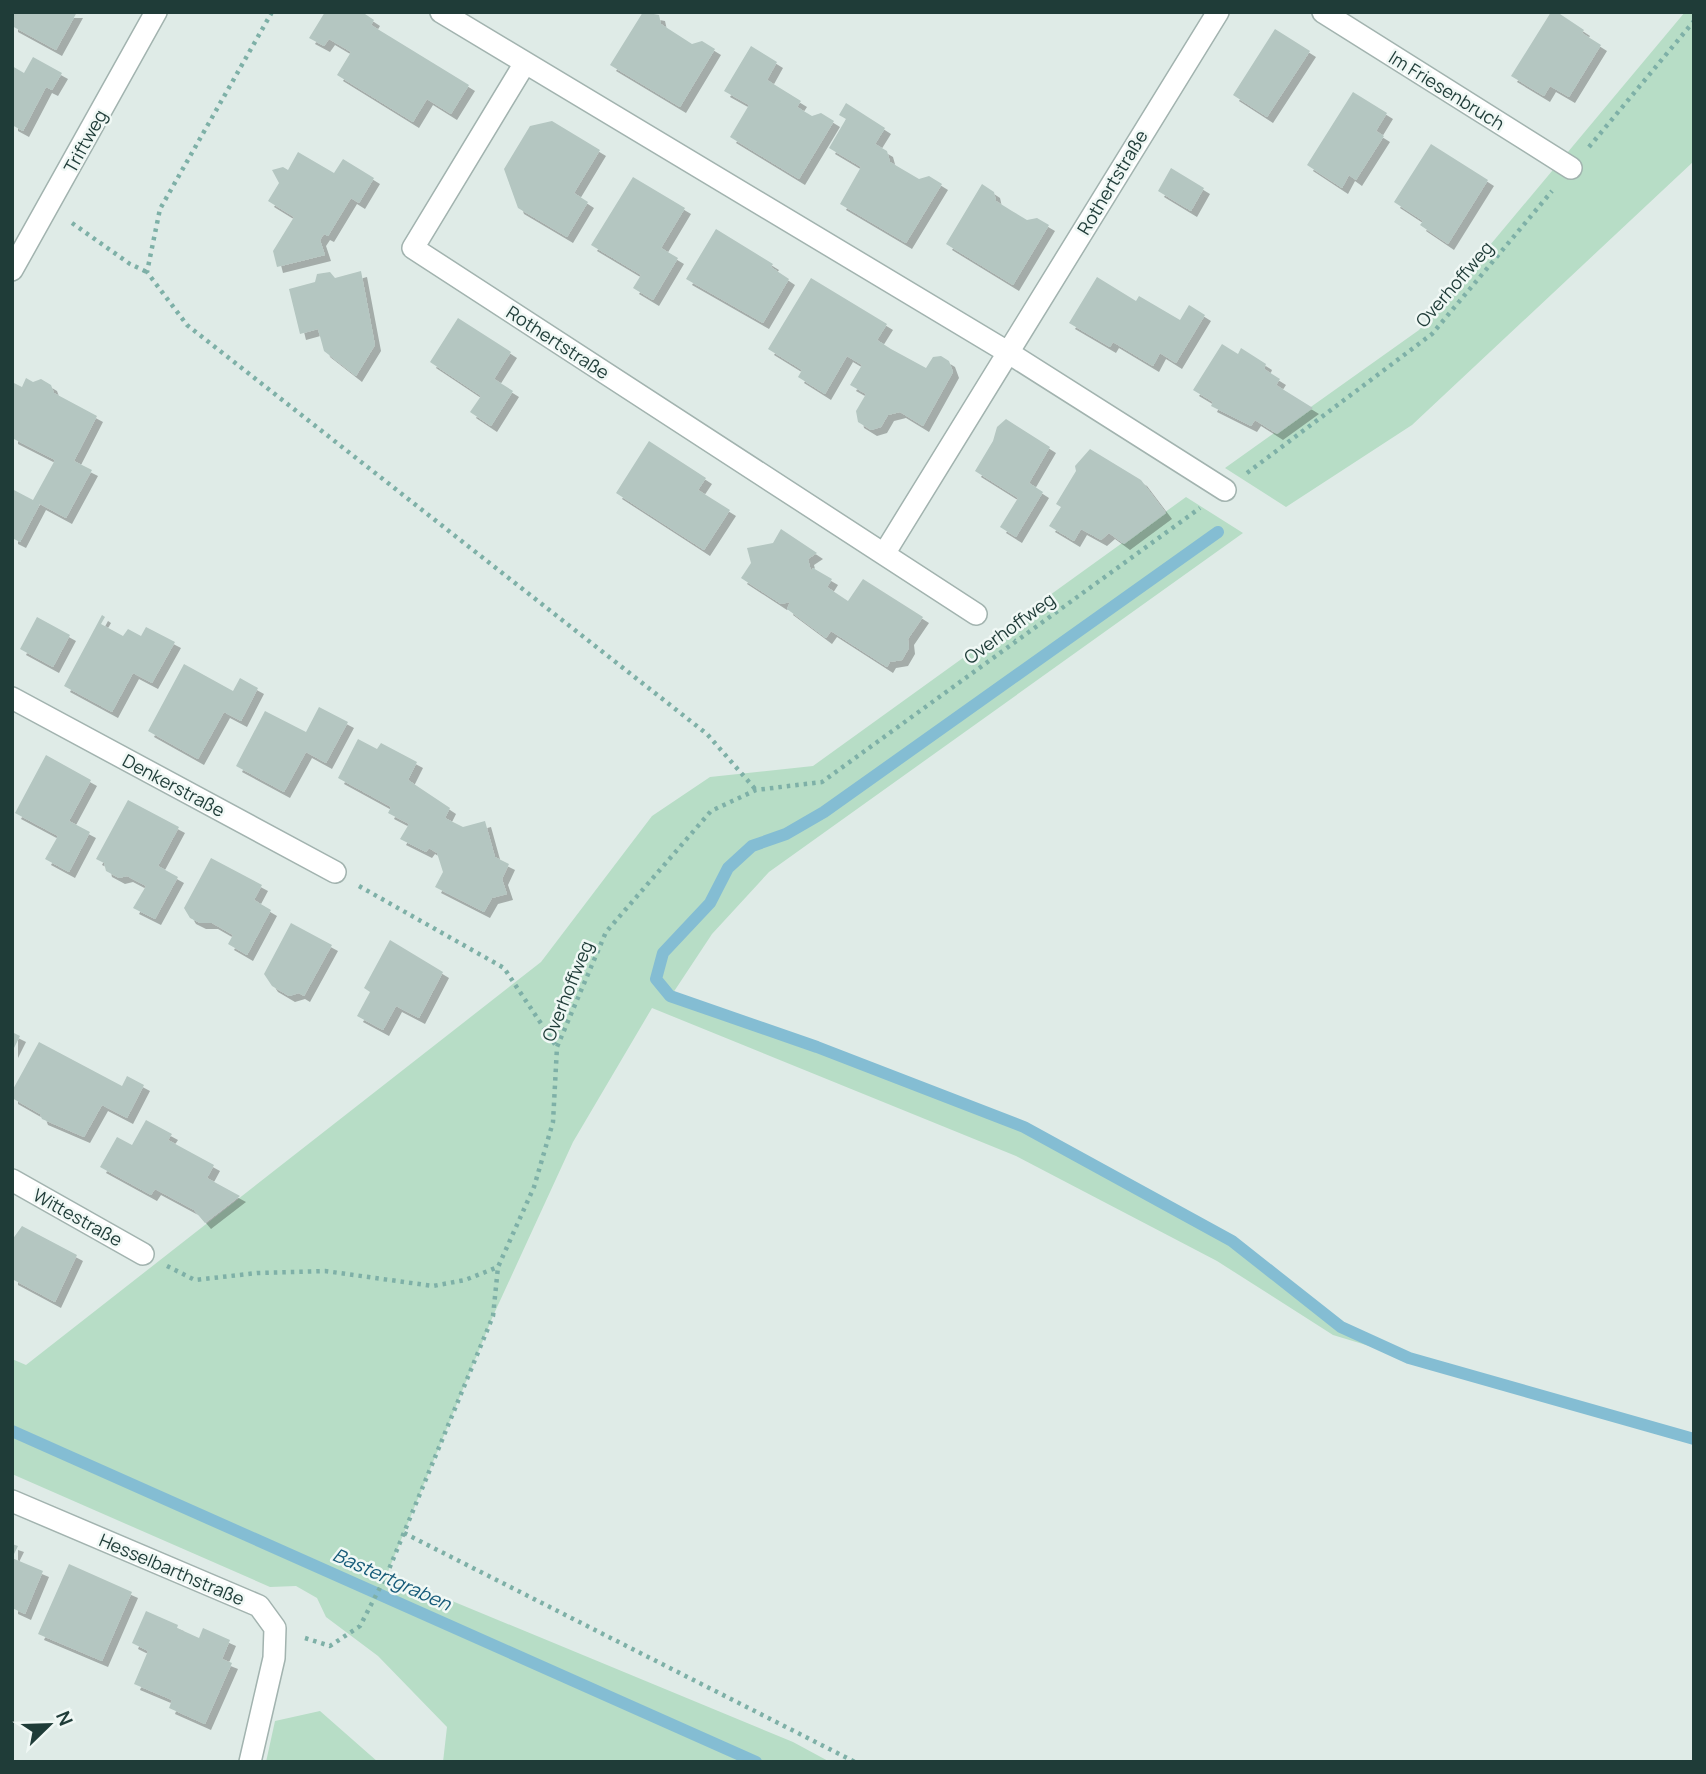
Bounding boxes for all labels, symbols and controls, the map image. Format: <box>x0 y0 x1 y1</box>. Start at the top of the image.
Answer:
street label: Im Friesenbruch <box>1385 45 1509 135</box>
street label: Triftweg <box>58 105 112 177</box>
street label: Rothertstraße <box>1071 125 1153 239</box>
street label: Overhoffweg <box>1410 236 1498 332</box>
street label: Rothertstraße <box>502 300 614 384</box>
street label: Overhoffweg <box>959 587 1059 669</box>
street label: Denkerstraße <box>119 748 229 822</box>
street label: Overhoffweg <box>536 937 598 1045</box>
street label: Wittestraße <box>29 1183 127 1251</box>
street label: Hesselbarthstraße <box>96 1528 248 1610</box>
water label: Bastertgraben <box>329 1541 456 1617</box>
north arrow <box>14 1690 84 1760</box>
text: N <box>50 1707 79 1730</box>

